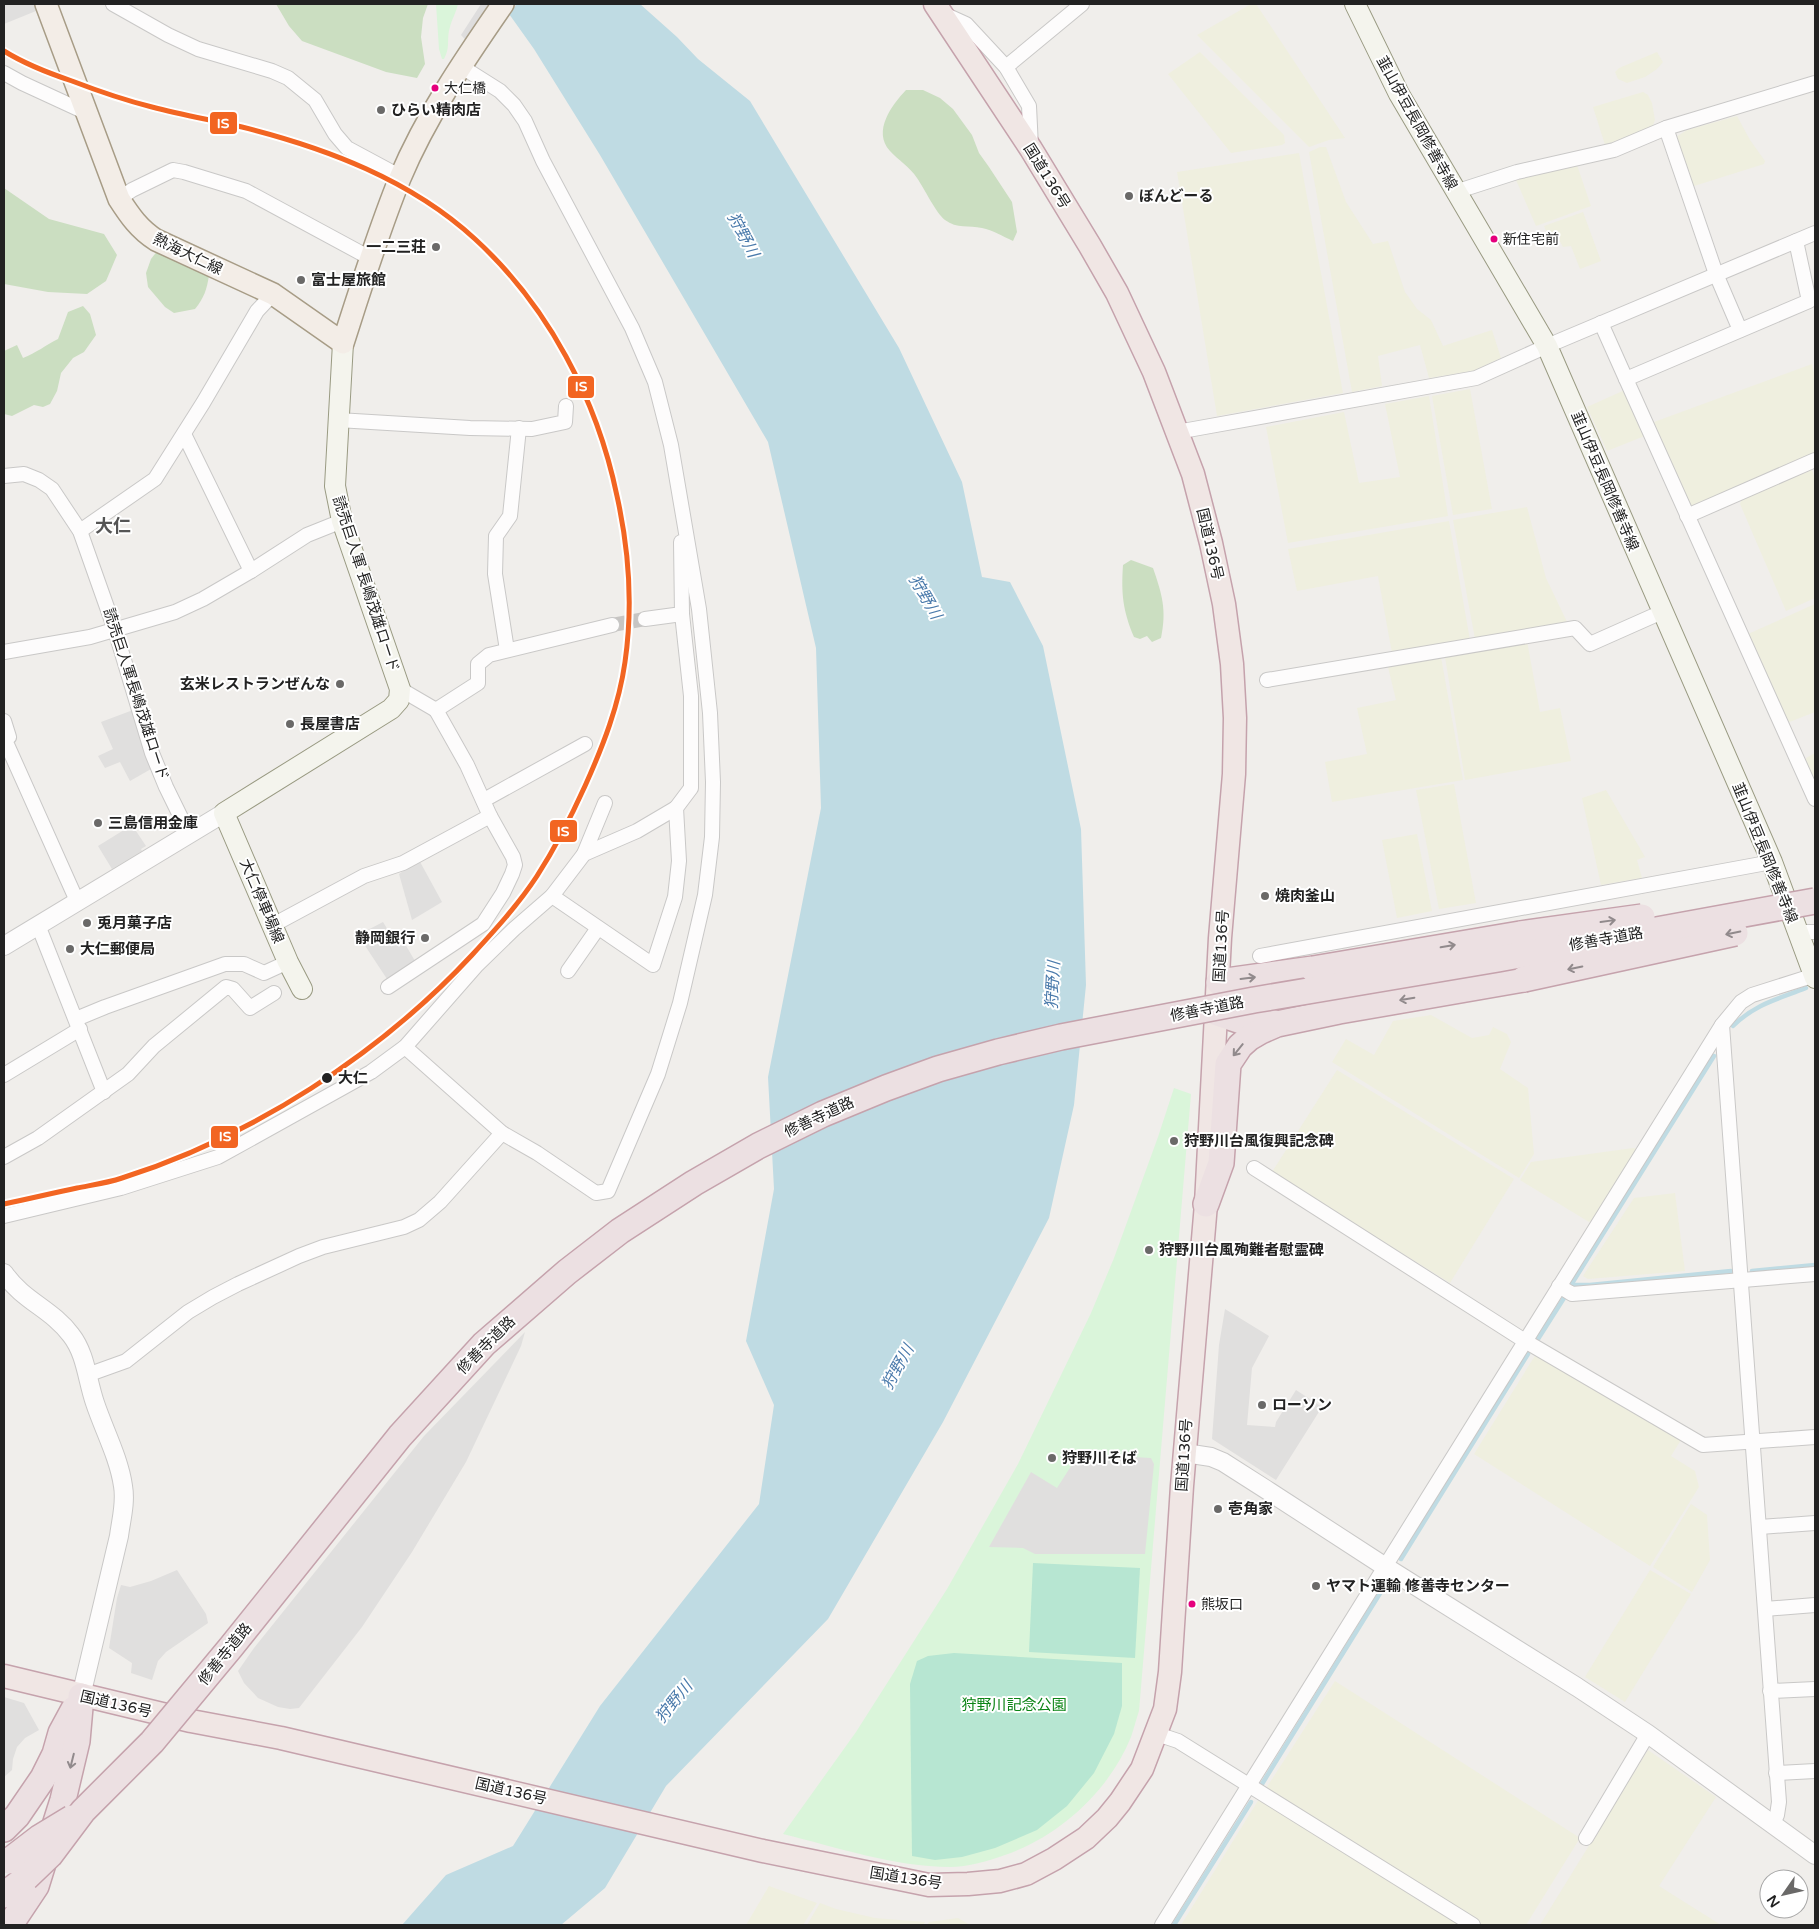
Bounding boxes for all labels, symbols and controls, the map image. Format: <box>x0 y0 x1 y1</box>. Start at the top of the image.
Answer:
street label: 韮山伊豆長岡修善寺線 <box>1373 53 1461 193</box>
place label: 大仁橋 <box>444 80 486 97</box>
marker: 大仁橋 <box>430 83 440 93</box>
place label: ひらい精肉店 <box>391 101 481 119</box>
marker: ひらい精肉店 <box>375 104 387 116</box>
line badge: IS <box>209 111 238 135</box>
text: IS <box>217 115 230 132</box>
street label: 国道136号 <box>1020 140 1074 212</box>
place label: ぼんどーる <box>1139 187 1214 205</box>
marker: ぼんどーる <box>1123 190 1135 202</box>
water label: 狩野川 <box>723 209 764 263</box>
street label: 熱海大仁線 <box>150 229 226 279</box>
place label: 新住宅前 <box>1503 231 1559 248</box>
marker: 新住宅前 <box>1489 234 1499 244</box>
place label: 一二三荘 <box>366 238 426 256</box>
marker: 一二三荘 <box>430 241 442 253</box>
place label: 富士屋旅館 <box>311 271 386 289</box>
marker: 富士屋旅館 <box>295 274 307 286</box>
line badge: IS <box>567 375 595 399</box>
text: IS <box>575 378 588 395</box>
street label: 韮山伊豆長岡修善寺線 <box>1567 408 1643 554</box>
street label: 読売巨人軍 長嶋茂雄ロード <box>329 494 403 674</box>
street label: 国道136号 <box>1193 506 1227 582</box>
district label: 大仁 <box>95 515 131 537</box>
water label: 狩野川 <box>904 571 947 625</box>
street label: 読売巨人軍長嶋茂雄ロード <box>100 606 172 782</box>
place label: 玄米レストランぜんな <box>180 675 330 693</box>
marker: 玄米レストランぜんな <box>334 678 346 690</box>
place label: 長屋書店 <box>300 715 360 733</box>
marker: 長屋書店 <box>284 718 296 730</box>
street label: 韮山伊豆長岡修善寺線 <box>1729 780 1801 926</box>
place label: 三島信用金庫 <box>108 814 198 832</box>
marker: 三島信用金庫 <box>92 817 104 829</box>
line badge: IS <box>549 819 578 843</box>
text: IS <box>557 823 570 840</box>
street label: 大仁停車場線 <box>236 856 288 946</box>
place label: 焼肉釜山 <box>1275 887 1335 905</box>
marker: 焼肉釜山 <box>1259 890 1271 902</box>
street label: 国道136号 <box>1210 909 1232 983</box>
place label: 兎月菓子店 <box>97 914 172 932</box>
one-way arrow <box>1600 916 1616 926</box>
marker: 兎月菓子店 <box>81 917 93 929</box>
street label: 修善寺道路 <box>1567 924 1645 954</box>
place label: 静岡銀行 <box>355 929 415 947</box>
one-way arrow <box>1726 929 1742 938</box>
marker: 静岡銀行 <box>419 932 431 944</box>
place label: 大仁郵便局 <box>80 940 155 958</box>
one-way arrow <box>1439 941 1455 951</box>
marker: 大仁郵便局 <box>64 943 76 955</box>
water label: 狩野川 <box>1042 959 1064 1009</box>
one-way arrow <box>1567 964 1583 973</box>
one-way arrow <box>1239 973 1255 983</box>
street label: 修善寺道路 <box>1168 993 1246 1025</box>
one-way arrow <box>1399 995 1415 1005</box>
one-way arrow <box>1232 1043 1243 1056</box>
place label: 大仁 <box>338 1069 368 1087</box>
marker: 大仁 <box>320 1071 334 1085</box>
street label: 修善寺道路 <box>781 1093 857 1141</box>
line badge: IS <box>210 1125 239 1149</box>
text: IS <box>219 1128 232 1145</box>
place label: 狩野川台風復興記念碑 <box>1184 1132 1334 1150</box>
marker: 狩野川台風復興記念碑 <box>1168 1135 1180 1147</box>
place label: 狩野川台風殉難者慰霊碑 <box>1159 1241 1324 1259</box>
marker: 狩野川台風殉難者慰霊碑 <box>1143 1244 1155 1256</box>
street label: 修善寺道路 <box>453 1312 519 1378</box>
water label: 狩野川 <box>878 1339 919 1393</box>
place label: ローソン <box>1272 1396 1332 1414</box>
marker: ローソン <box>1256 1399 1268 1411</box>
street label: 国道136号 <box>1172 1418 1196 1492</box>
place label: 狩野川そば <box>1062 1449 1137 1467</box>
marker: 狩野川そば <box>1046 1452 1058 1464</box>
place label: 壱角家 <box>1228 1500 1273 1518</box>
marker: 壱角家 <box>1212 1503 1224 1515</box>
place label: ヤマト運輸 修善寺センター <box>1326 1577 1510 1595</box>
marker: ヤマト運輸 修善寺センター <box>1310 1580 1322 1592</box>
place label: 熊坂口 <box>1201 1596 1243 1613</box>
marker: 熊坂口 <box>1187 1599 1197 1609</box>
street label: 修善寺道路 <box>194 1619 256 1689</box>
water label: 狩野川 <box>651 1676 698 1727</box>
street label: 国道136号 <box>78 1687 154 1721</box>
park label: 狩野川記念公園 <box>961 1696 1067 1714</box>
one-way arrow <box>67 1753 76 1769</box>
street label: 国道136号 <box>473 1774 549 1808</box>
street label: 国道136号 <box>868 1863 944 1893</box>
north arrow <box>1759 1869 1809 1919</box>
text: N <box>1763 1892 1784 1910</box>

